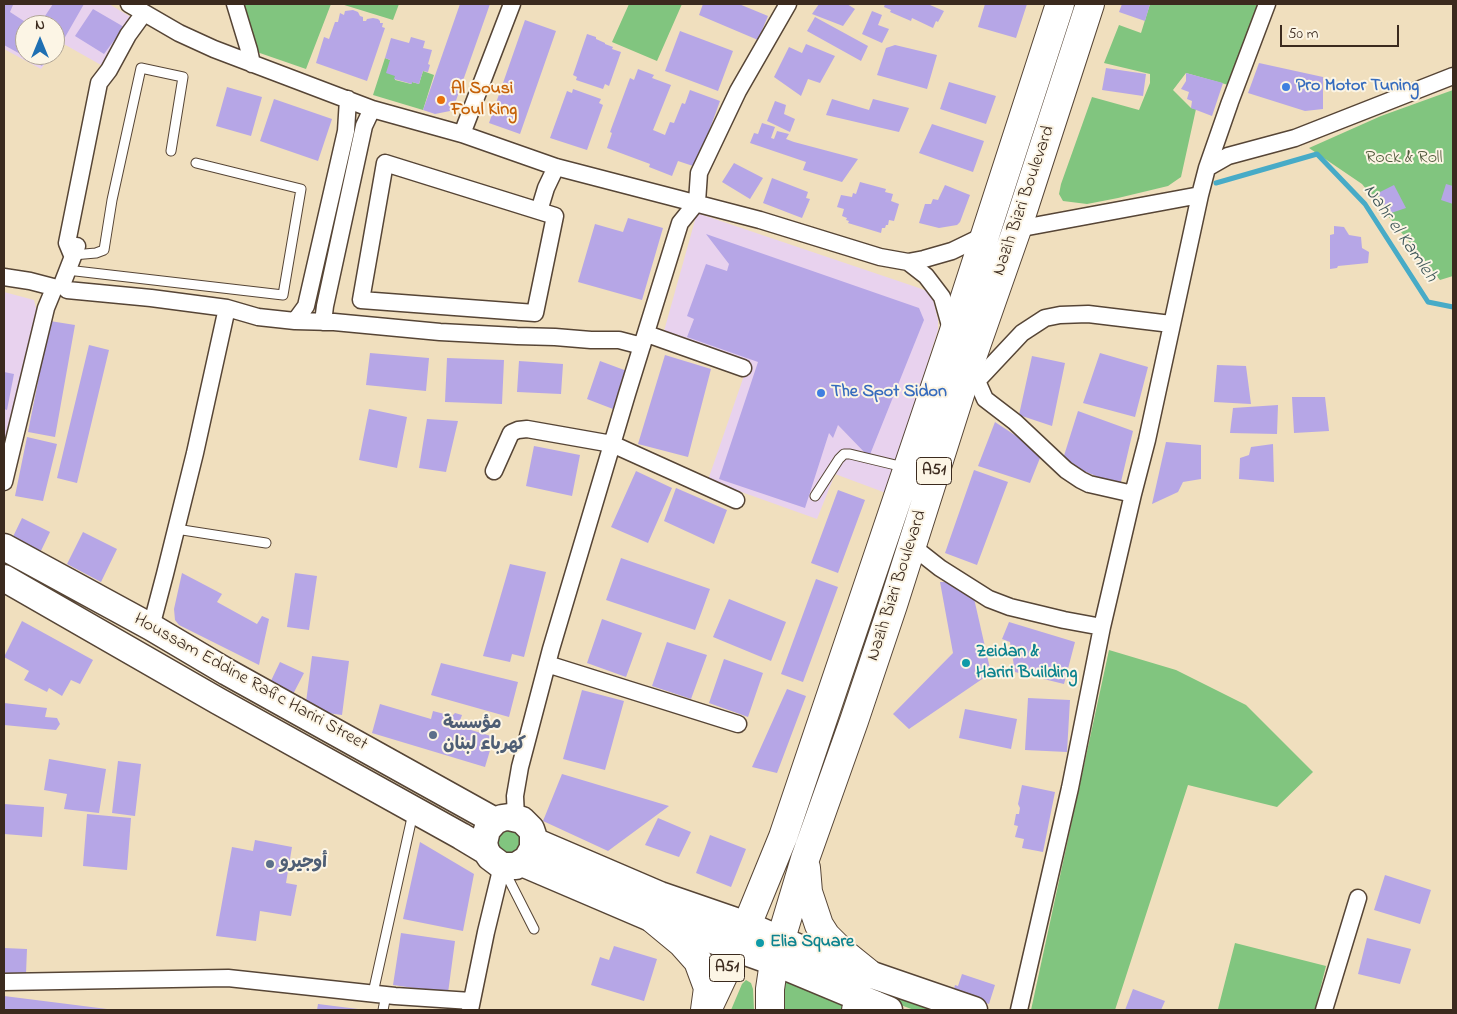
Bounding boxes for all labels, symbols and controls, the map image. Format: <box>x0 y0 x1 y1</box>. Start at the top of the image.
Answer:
north arrow <box>15 15 65 65</box>
text: N <box>35 15 45 36</box>
scale bar <box>1282 15 1401 47</box>
text: 50 m <box>1288 23 1318 45</box>
place label: Pro Motor Tuning <box>1296 76 1419 98</box>
place label: Al Sousi Foul King <box>451 79 517 122</box>
marker: Pro Motor Tuning <box>1280 81 1292 93</box>
marker: Al Sousi Foul King <box>435 94 447 106</box>
street label: Nazih Bizri Boulevard <box>989 123 1061 279</box>
park label: Rock & Roll <box>1365 148 1443 170</box>
water label: Nahr el Kamleh <box>1357 181 1441 287</box>
place label: The Spot Sidon <box>831 382 947 404</box>
marker: The Spot Sidon <box>815 387 827 399</box>
road number: A51 <box>916 458 952 484</box>
street label: Nazih Bizri Boulevard <box>863 508 933 664</box>
street label: Houssam Eddine Rafic Hariri Street <box>129 610 371 756</box>
place label: Zeidan & Hariri Building <box>976 642 1077 684</box>
marker: Zeidan & Hariri Building <box>960 657 972 669</box>
place label: مؤسسة كهرباء لبنان <box>443 714 526 756</box>
marker: مؤسسة كهرباء لبنان <box>427 729 439 741</box>
place label: أوجيرو <box>280 853 327 875</box>
marker: أوجيرو <box>264 858 276 870</box>
place label: Elia Square <box>770 932 854 954</box>
marker: Elia Square <box>754 937 766 949</box>
road number: A51 <box>710 954 744 981</box>

